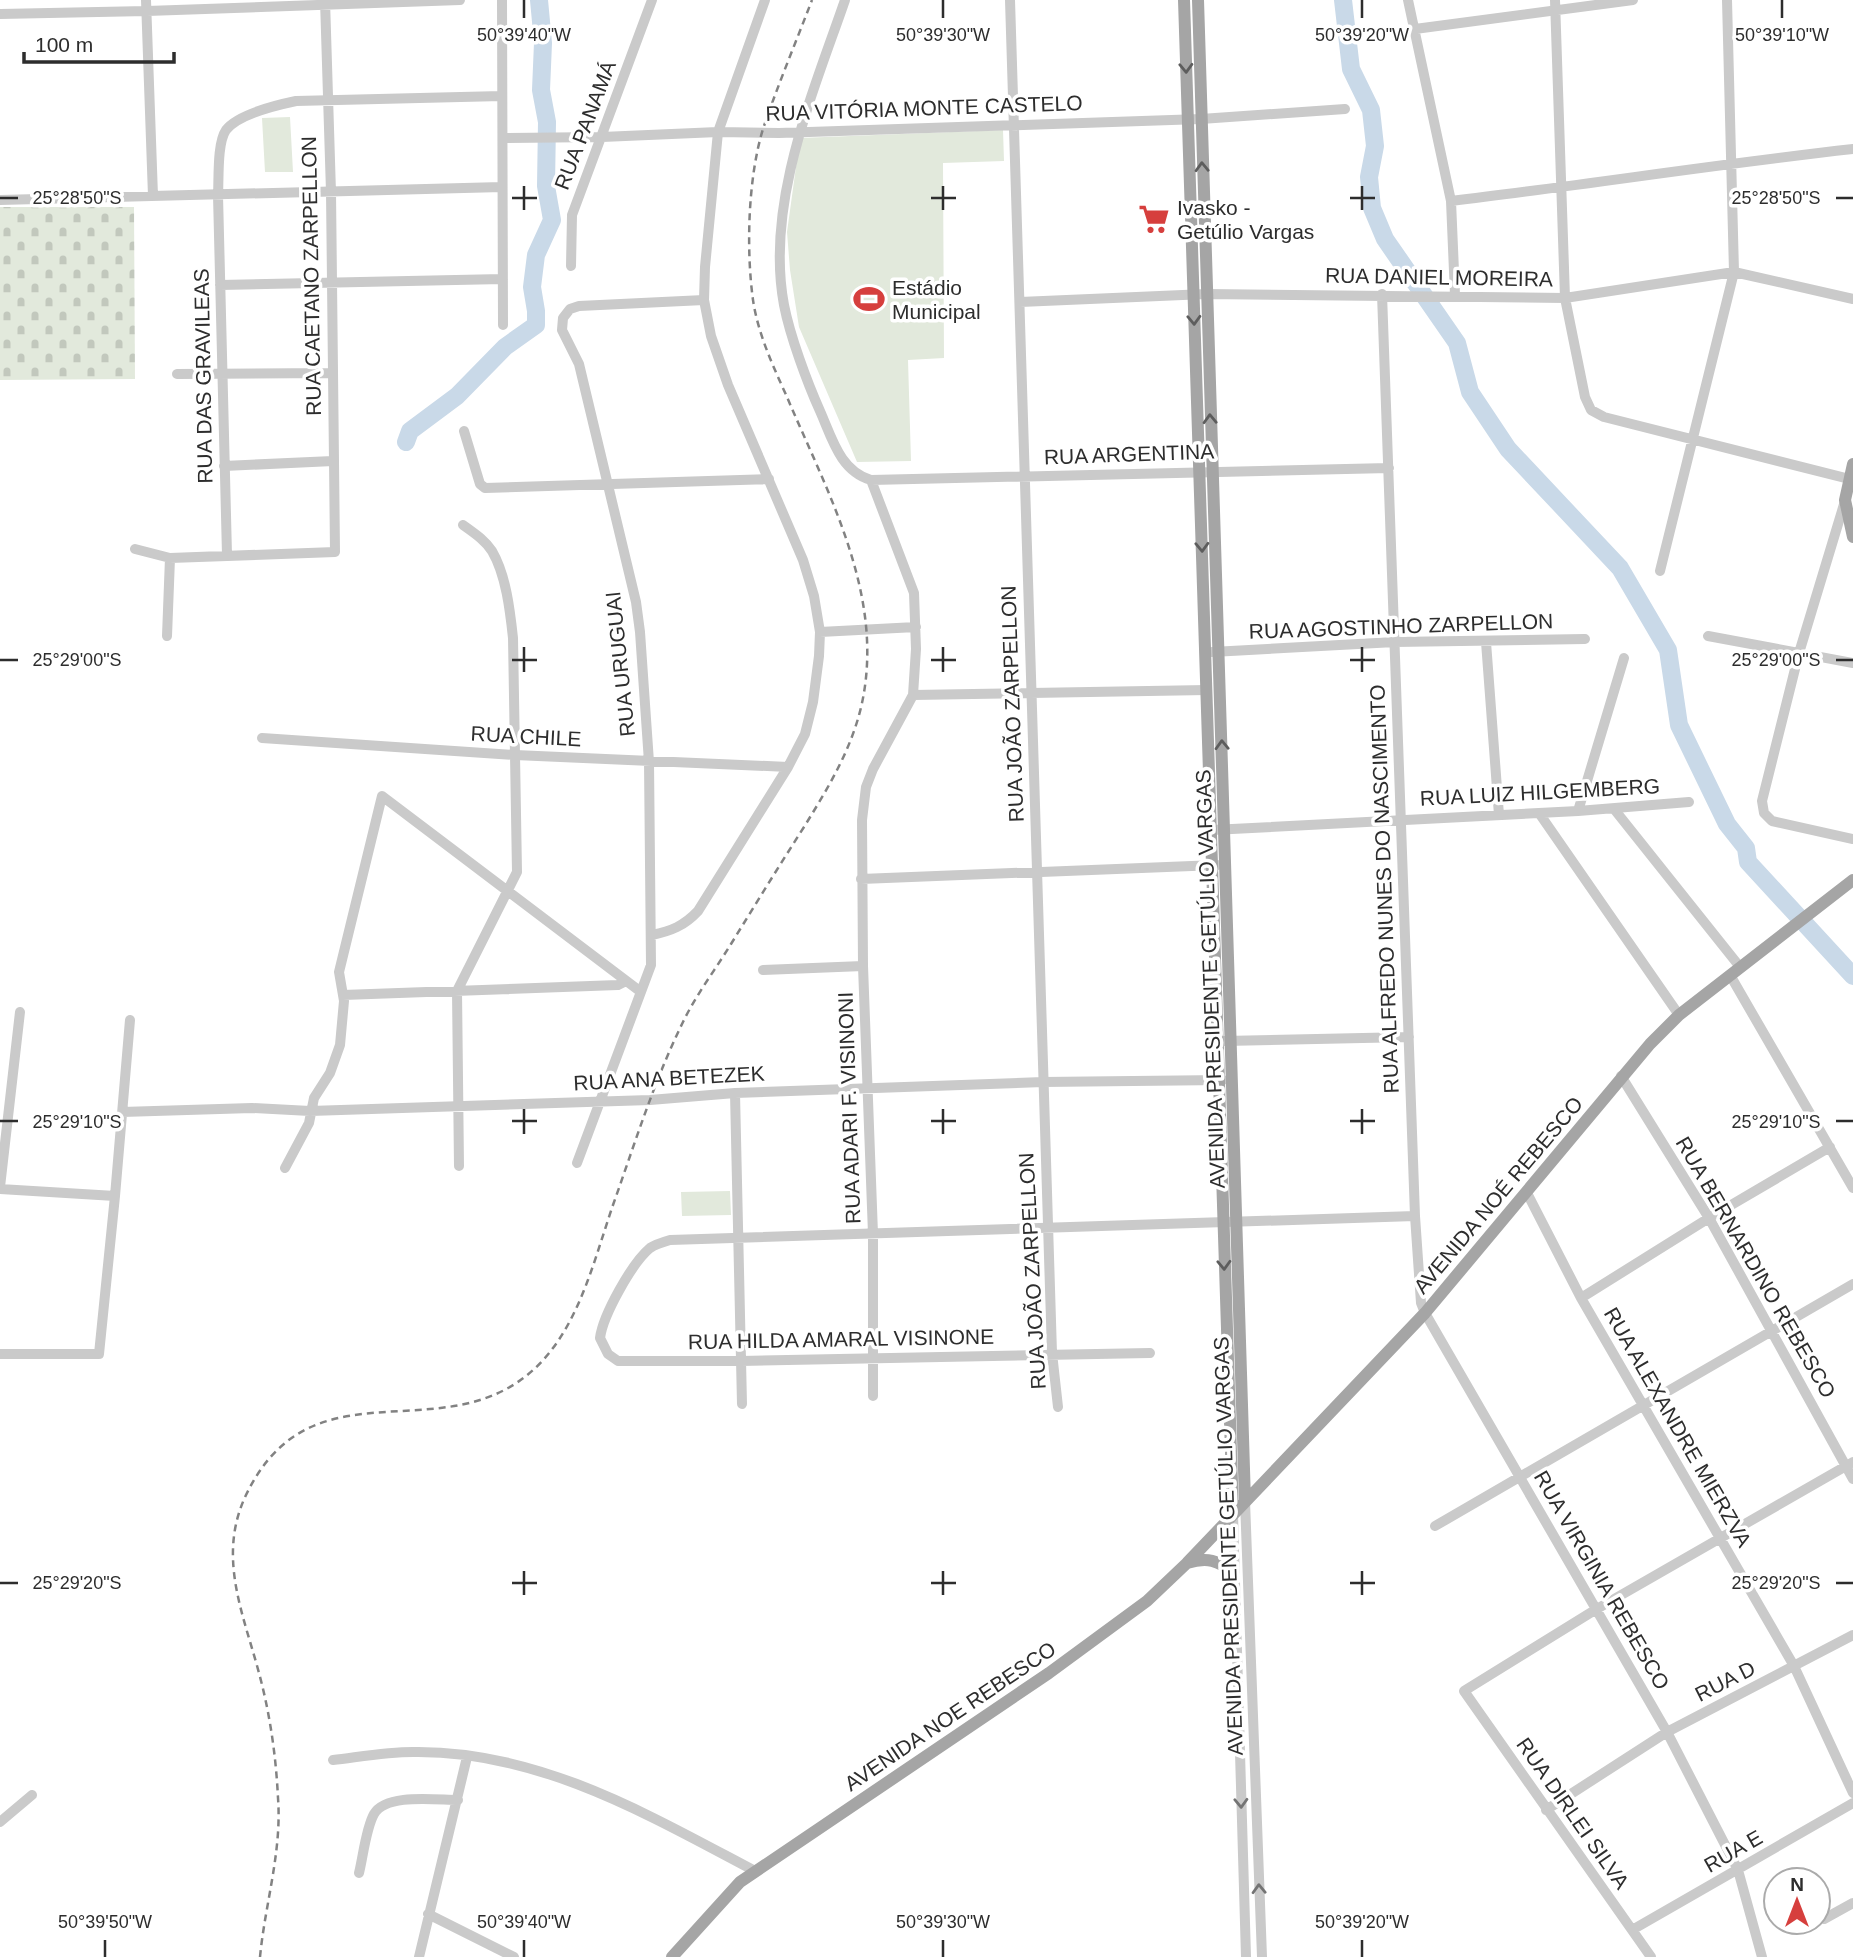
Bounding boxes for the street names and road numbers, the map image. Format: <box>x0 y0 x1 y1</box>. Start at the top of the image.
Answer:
street label: RUA PANAMÁ <box>550 57 620 193</box>
street label: RUA VITÓRIA MONTE CASTELO <box>765 91 1083 125</box>
street label: RUA CAETANO ZARPELLON <box>297 136 325 416</box>
street label: RUA DANIEL MOREIRA <box>1325 264 1553 290</box>
street label: RUA DAS GRAVILEAS <box>190 268 216 484</box>
street label: RUA ARGENTINA <box>1043 440 1215 468</box>
street label: RUA JOÃO ZARPELLON <box>996 585 1028 823</box>
street label: RUA URUGUAI <box>601 590 639 738</box>
street label: RUA AGOSTINHO ZARPELLON <box>1248 609 1554 643</box>
street label: RUA ALFREDO NUNES DO NASCIMENTO <box>1365 684 1403 1094</box>
street label: RUA CHILE <box>470 722 582 750</box>
street label: AVENIDA PRESIDENTE GETÚLIO VARGAS <box>1191 769 1229 1189</box>
street label: RUA LUIZ HILGEMBERG <box>1419 774 1661 810</box>
street label: RUA ADARI F. VISINONI <box>833 992 865 1224</box>
street label: RUA ANA BETEZEK <box>573 1062 765 1094</box>
street label: AVENIDA NOÉ REBESCO <box>1409 1092 1587 1298</box>
street label: RUA BERNARDINO REBESCO <box>1672 1132 1840 1402</box>
street label: RUA JOÃO ZARPELLON <box>1014 1152 1050 1390</box>
street label: RUA ALEXANDRE MIERZVA <box>1600 1303 1756 1551</box>
street label: RUA HILDA AMARAL VISINONE <box>688 1325 994 1353</box>
street label: AVENIDA PRESIDENTE GETÚLIO VARGAS <box>1209 1336 1247 1756</box>
street label: RUA VIRGINIA REBESCO <box>1530 1467 1674 1693</box>
street label: AVENIDA NOE REBESCO <box>840 1637 1060 1795</box>
street label: RUA D <box>1691 1656 1759 1706</box>
street label: RUA DIRLEI SILVA <box>1512 1733 1634 1893</box>
street label: RUA E <box>1700 1825 1766 1877</box>

